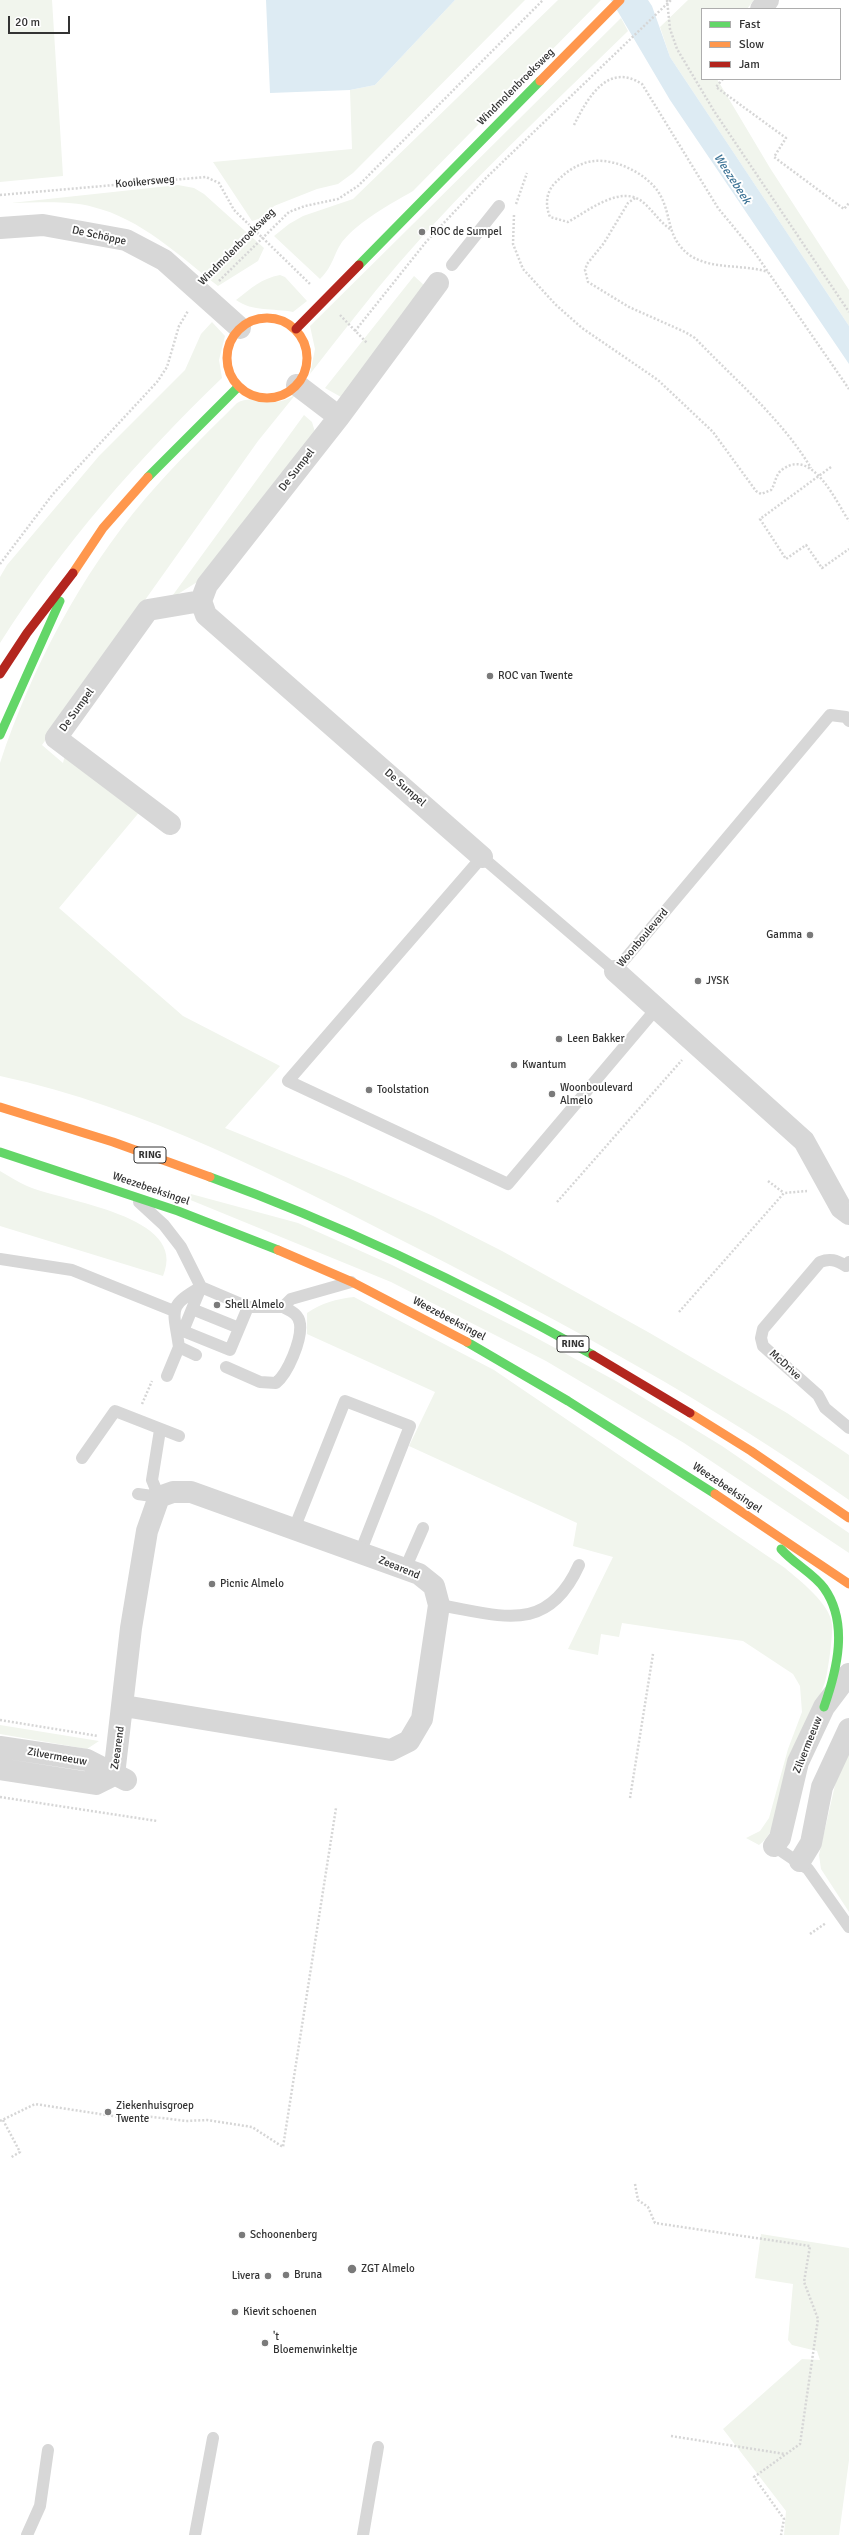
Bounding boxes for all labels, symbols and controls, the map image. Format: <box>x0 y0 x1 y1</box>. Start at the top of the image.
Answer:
scale bar <box>10 8 72 34</box>
legend <box>701 8 841 80</box>
text: 20 m <box>15 15 40 30</box>
text: Fast <box>739 17 760 32</box>
text: Slow <box>739 37 764 52</box>
street label: Windmolenbroeksweg <box>475 46 557 128</box>
text: Jam <box>739 57 760 72</box>
water label: Weezebeek <box>710 151 754 207</box>
street label: Kooikersweg <box>115 173 175 191</box>
street label: Windmolenbroeksweg <box>196 206 278 288</box>
street label: De Schöppe <box>71 224 127 248</box>
place label: ROC de Sumpel <box>430 225 502 239</box>
marker: ROC de Sumpel <box>417 227 427 237</box>
street label: De Sumpel <box>276 446 318 494</box>
place label: ROC van Twente <box>498 669 573 683</box>
marker: ROC van Twente <box>485 671 495 681</box>
street label: De Sumpel <box>57 686 97 734</box>
street label: De Sumpel <box>382 766 428 810</box>
street label: Woonboulevard <box>615 906 671 970</box>
place label: Gamma <box>766 928 802 942</box>
marker: Gamma <box>805 930 815 940</box>
place label: JYSK <box>706 974 729 988</box>
marker: JYSK <box>693 976 703 986</box>
place label: Leen Bakker <box>567 1032 624 1046</box>
marker: Leen Bakker <box>554 1034 564 1044</box>
place label: Kwantum <box>522 1058 566 1072</box>
marker: Kwantum <box>509 1060 519 1070</box>
place label: Woonboulevard Almelo <box>560 1081 633 1107</box>
place label: Toolstation <box>377 1083 429 1097</box>
marker: Toolstation <box>364 1085 374 1095</box>
marker: Woonboulevard Almelo <box>547 1089 557 1099</box>
road number: RING <box>134 1147 166 1163</box>
street label: Weezebeeksingel <box>111 1170 191 1208</box>
street label: Weezebeeksingel <box>410 1294 488 1344</box>
place label: Shell Almelo <box>225 1298 284 1312</box>
marker: Shell Almelo <box>212 1300 222 1310</box>
road number: RING <box>557 1336 589 1352</box>
street label: McDrive <box>766 1347 804 1383</box>
street label: Weezebeeksingel <box>690 1460 764 1516</box>
street label: Zeearend <box>376 1554 422 1582</box>
place label: Picnic Almelo <box>220 1577 284 1591</box>
marker: Picnic Almelo <box>207 1579 217 1589</box>
street label: Zilvermeeuw <box>791 1715 825 1775</box>
street label: Zeearend <box>108 1725 128 1771</box>
street label: Zilvermeeuw <box>26 1745 88 1769</box>
place label: Ziekenhuisgroep Twente <box>116 2099 194 2125</box>
marker: Ziekenhuisgroep Twente <box>103 2107 113 2117</box>
place label: Schoonenberg <box>250 2228 317 2242</box>
marker: Schoonenberg <box>237 2230 247 2240</box>
place label: ZGT Almelo <box>361 2262 415 2276</box>
marker: ZGT Almelo <box>346 2263 358 2275</box>
place label: Bruna <box>294 2268 322 2282</box>
place label: Livera <box>232 2269 260 2283</box>
marker: Bruna <box>281 2270 291 2280</box>
marker: Livera <box>263 2271 273 2281</box>
place label: Kievit schoenen <box>243 2305 317 2319</box>
marker: Kievit schoenen <box>230 2307 240 2317</box>
place label: 't Bloemenwinkeltje <box>273 2330 358 2356</box>
marker: 't Bloemenwinkeltje <box>260 2338 270 2348</box>

